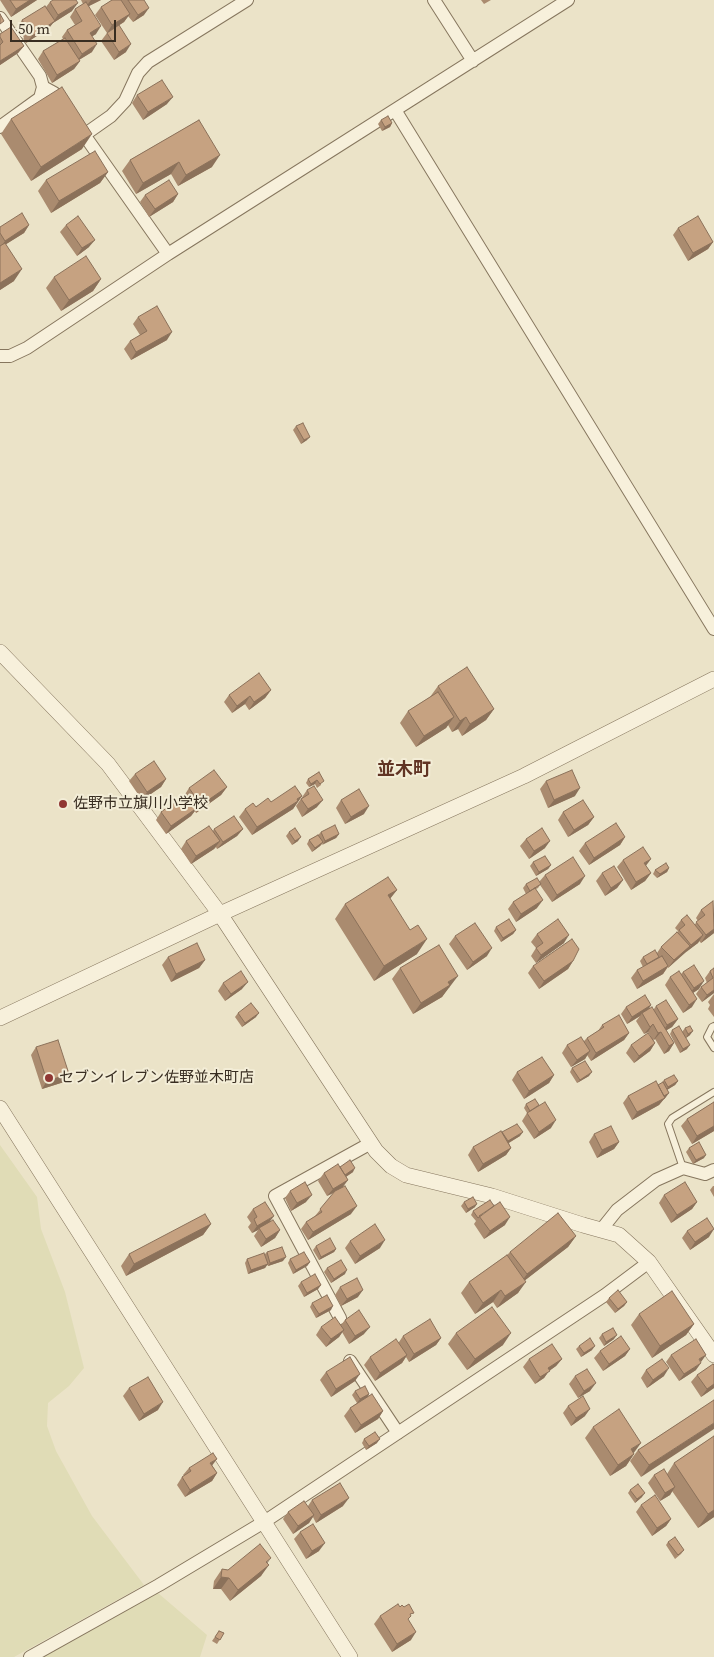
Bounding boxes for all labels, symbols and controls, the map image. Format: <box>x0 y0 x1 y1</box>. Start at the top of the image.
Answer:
scale bar <box>12 10 119 42</box>
text: 50 m <box>18 18 50 39</box>
district label: 並木町 <box>377 759 431 781</box>
place label: 佐野市立旗川小学校 <box>73 795 208 813</box>
marker: 佐野市立旗川小学校 <box>57 798 69 810</box>
place label: セブンイレブン佐野並木町店 <box>59 1069 254 1087</box>
marker: セブンイレブン佐野並木町店 <box>43 1072 55 1084</box>

